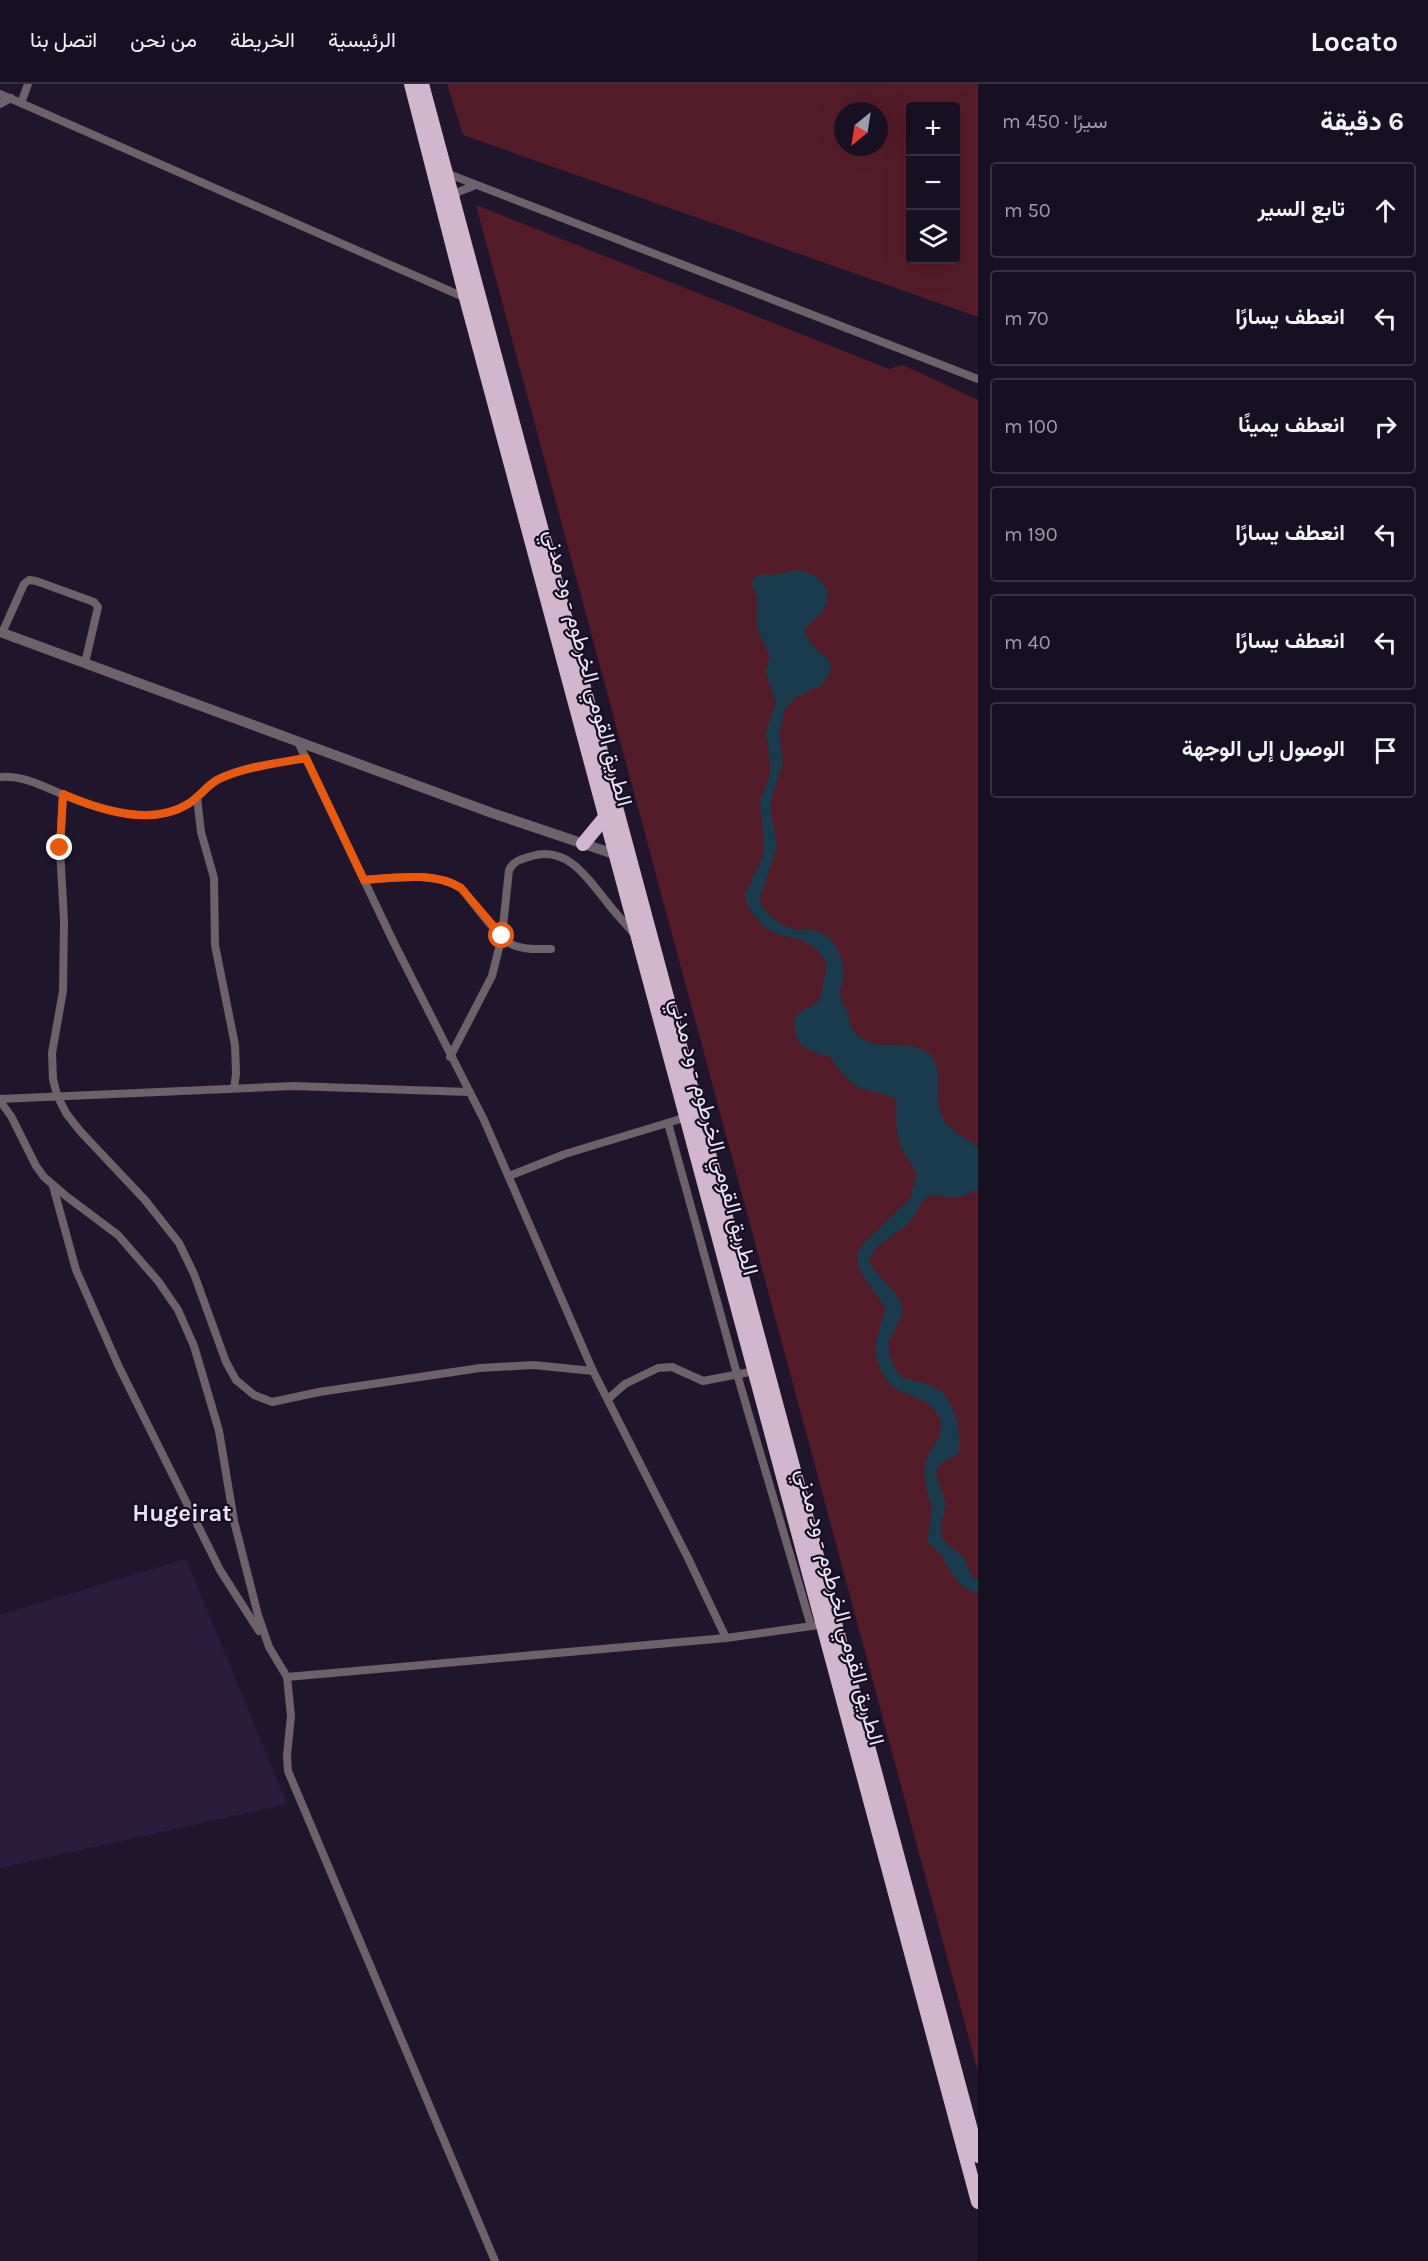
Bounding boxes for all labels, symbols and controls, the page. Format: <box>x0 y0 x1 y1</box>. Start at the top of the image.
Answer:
text: Locato <box>1310 25 1398 58</box>
text: اتصل بنا <box>30 28 97 52</box>
text: من نحن <box>130 28 197 52</box>
text: الخريطة <box>230 28 295 52</box>
text: الرئيسية <box>328 28 396 52</box>
north arrow <box>834 102 888 156</box>
map controls <box>906 102 960 264</box>
button: + <box>906 102 960 156</box>
text: 6 دقيقة <box>1320 106 1404 137</box>
text: سيرًا · 450 m <box>1002 110 1108 133</box>
button: − <box>906 156 960 210</box>
icon: ahead <box>1369 194 1402 227</box>
text: تابع السير <box>1257 196 1345 222</box>
text: 50 m <box>1004 199 1051 222</box>
button: layers <box>906 210 960 264</box>
icon: left <box>1369 302 1402 335</box>
text: انعطف يسارًا <box>1235 304 1345 330</box>
text: 70 m <box>1004 307 1049 330</box>
icon: right <box>1369 410 1402 443</box>
text: انعطف يمينًا <box>1238 412 1345 438</box>
text: 100 m <box>1004 415 1058 438</box>
icon: left <box>1369 518 1402 551</box>
text: انعطف يسارًا <box>1235 520 1345 546</box>
text: 190 m <box>1004 523 1058 546</box>
street label: الطريق القومي الخرطوم - ود مدني <box>534 527 638 811</box>
icon: left <box>1369 626 1402 659</box>
text: انعطف يسارًا <box>1235 628 1345 654</box>
text: 40 m <box>1004 631 1051 654</box>
icon: arrive <box>1369 734 1402 767</box>
text: الوصول إلى الوجهة <box>1182 736 1345 762</box>
route end <box>46 834 72 860</box>
route start <box>488 922 514 948</box>
street label: الطريق القومي الخرطوم - ود مدني <box>660 996 764 1280</box>
street label: الطريق القومي الخرطوم - ود مدني <box>786 1466 890 1750</box>
district label: Hugeirat <box>132 1499 232 1527</box>

